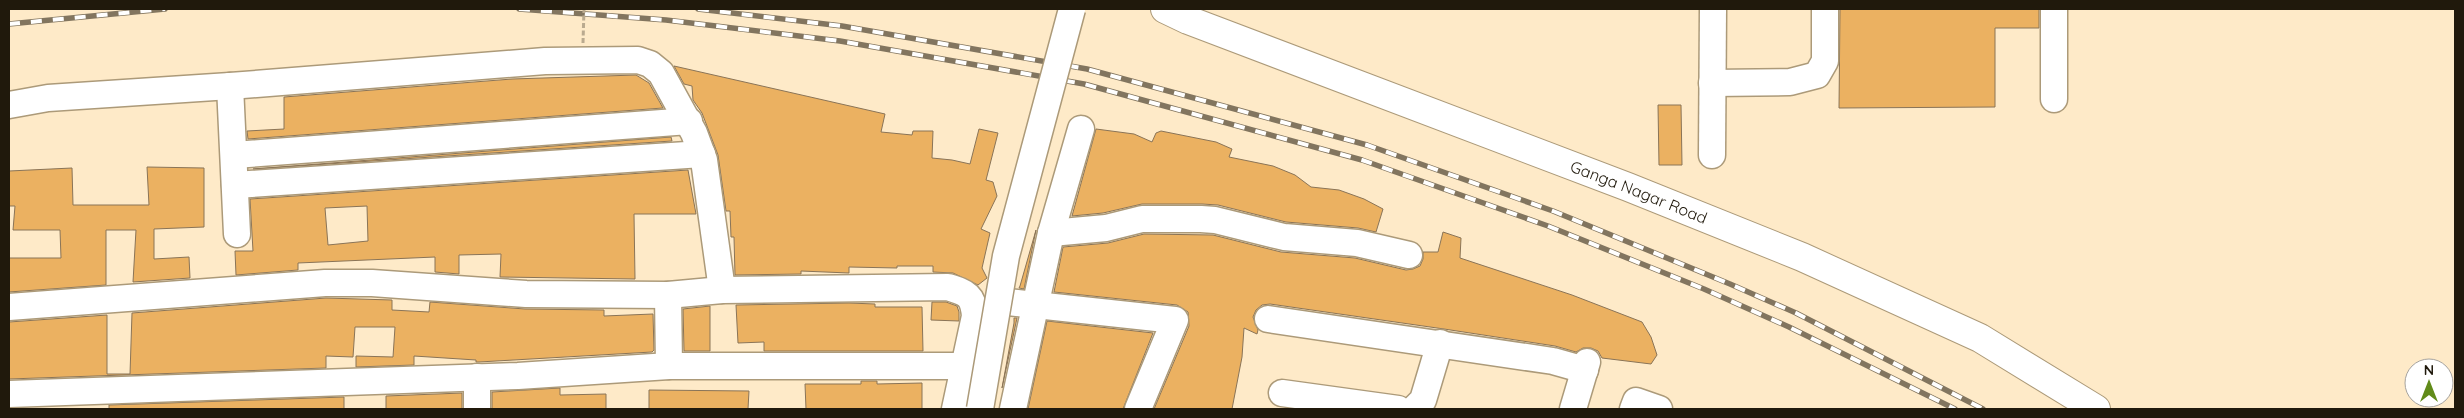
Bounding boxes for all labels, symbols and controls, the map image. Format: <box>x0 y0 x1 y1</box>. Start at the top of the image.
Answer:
street label: Ganga Nagar Road <box>1568 156 1710 228</box>
north arrow <box>2404 358 2454 408</box>
text: N <box>2424 361 2434 379</box>

